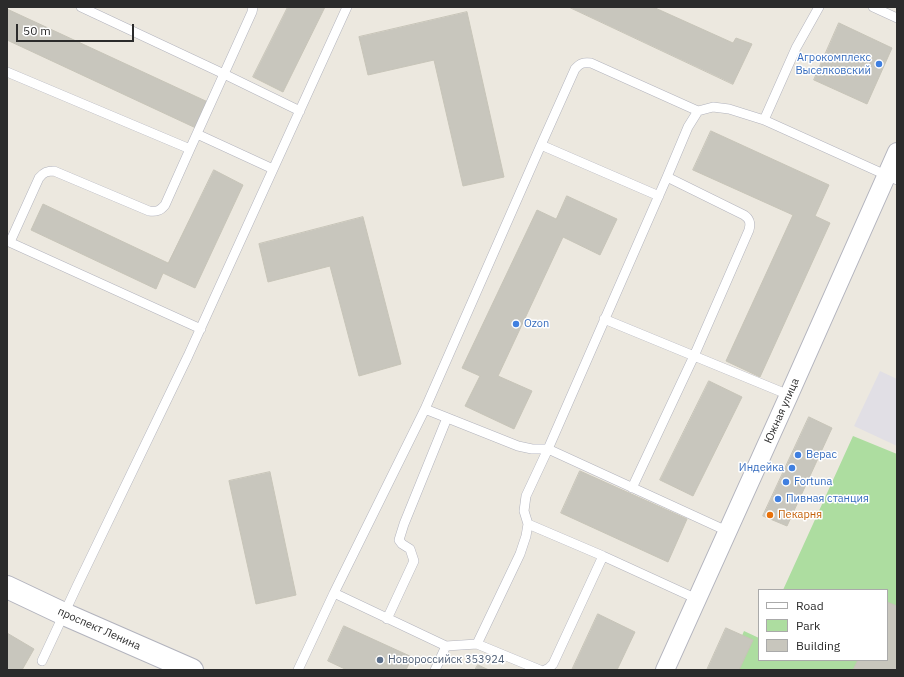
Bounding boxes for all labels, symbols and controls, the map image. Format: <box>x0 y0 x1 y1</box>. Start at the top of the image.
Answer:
scale bar <box>18 16 136 42</box>
text: 50 m <box>23 23 51 38</box>
place label: Агрокомплекс Выселковский <box>795 51 871 77</box>
marker: Агрокомплекс Выселковский <box>874 59 884 69</box>
place label: Ozon <box>524 317 549 331</box>
marker: Ozon <box>511 319 521 329</box>
street label: Южная улица <box>762 376 802 446</box>
place label: Верас <box>806 448 837 462</box>
marker: Верас <box>793 450 803 460</box>
place label: Индейка <box>739 461 784 475</box>
marker: Индейка <box>787 463 797 473</box>
place label: Fortuna <box>794 475 832 489</box>
marker: Fortuna <box>781 477 791 487</box>
place label: Пивная станция <box>786 492 869 506</box>
marker: Пивная станция <box>773 494 783 504</box>
place label: Пекарня <box>778 508 822 522</box>
marker: Пекарня <box>765 510 775 520</box>
legend <box>758 589 888 661</box>
text: Road <box>796 598 824 613</box>
street label: проспект Ленина <box>55 605 143 653</box>
text: Park <box>796 618 820 633</box>
text: Building <box>796 638 840 653</box>
place label: Новороссийск 353924 <box>388 653 504 667</box>
marker: Новороссийск 353924 <box>375 655 385 665</box>

